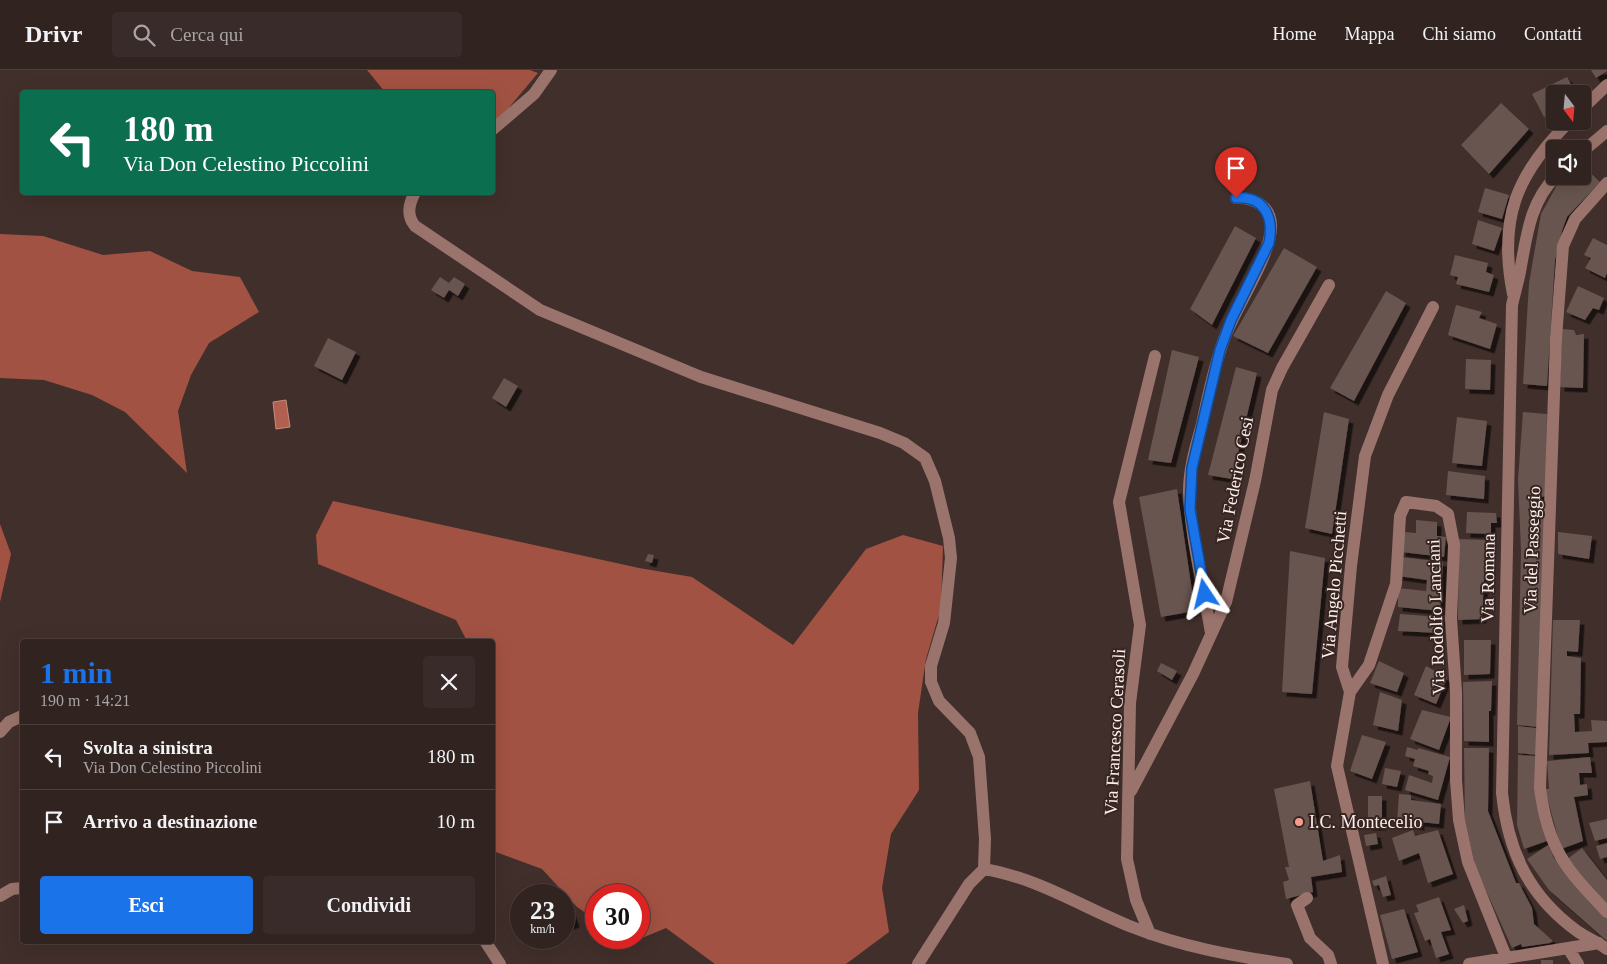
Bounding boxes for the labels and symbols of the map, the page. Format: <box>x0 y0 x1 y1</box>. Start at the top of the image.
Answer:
north arrow <box>1546 85 1591 130</box>
pin <box>1215 147 1257 198</box>
street label: Via Federico Cesi <box>1213 415 1257 545</box>
street label: Via del Passeggio <box>1520 486 1544 614</box>
street label: Via Angelo Picchetti <box>1318 510 1350 660</box>
street label: Via Romana <box>1477 533 1499 623</box>
street label: Via Rodolfo Lanciani <box>1423 539 1449 695</box>
position arrow <box>1178 567 1230 619</box>
street label: Via Francesco Cerasoli <box>1101 648 1129 816</box>
place label: I.C. Montecelio <box>1309 812 1422 832</box>
marker: I.C. Montecelio <box>1293 816 1305 828</box>
speed limit sign: 30 <box>585 884 650 949</box>

